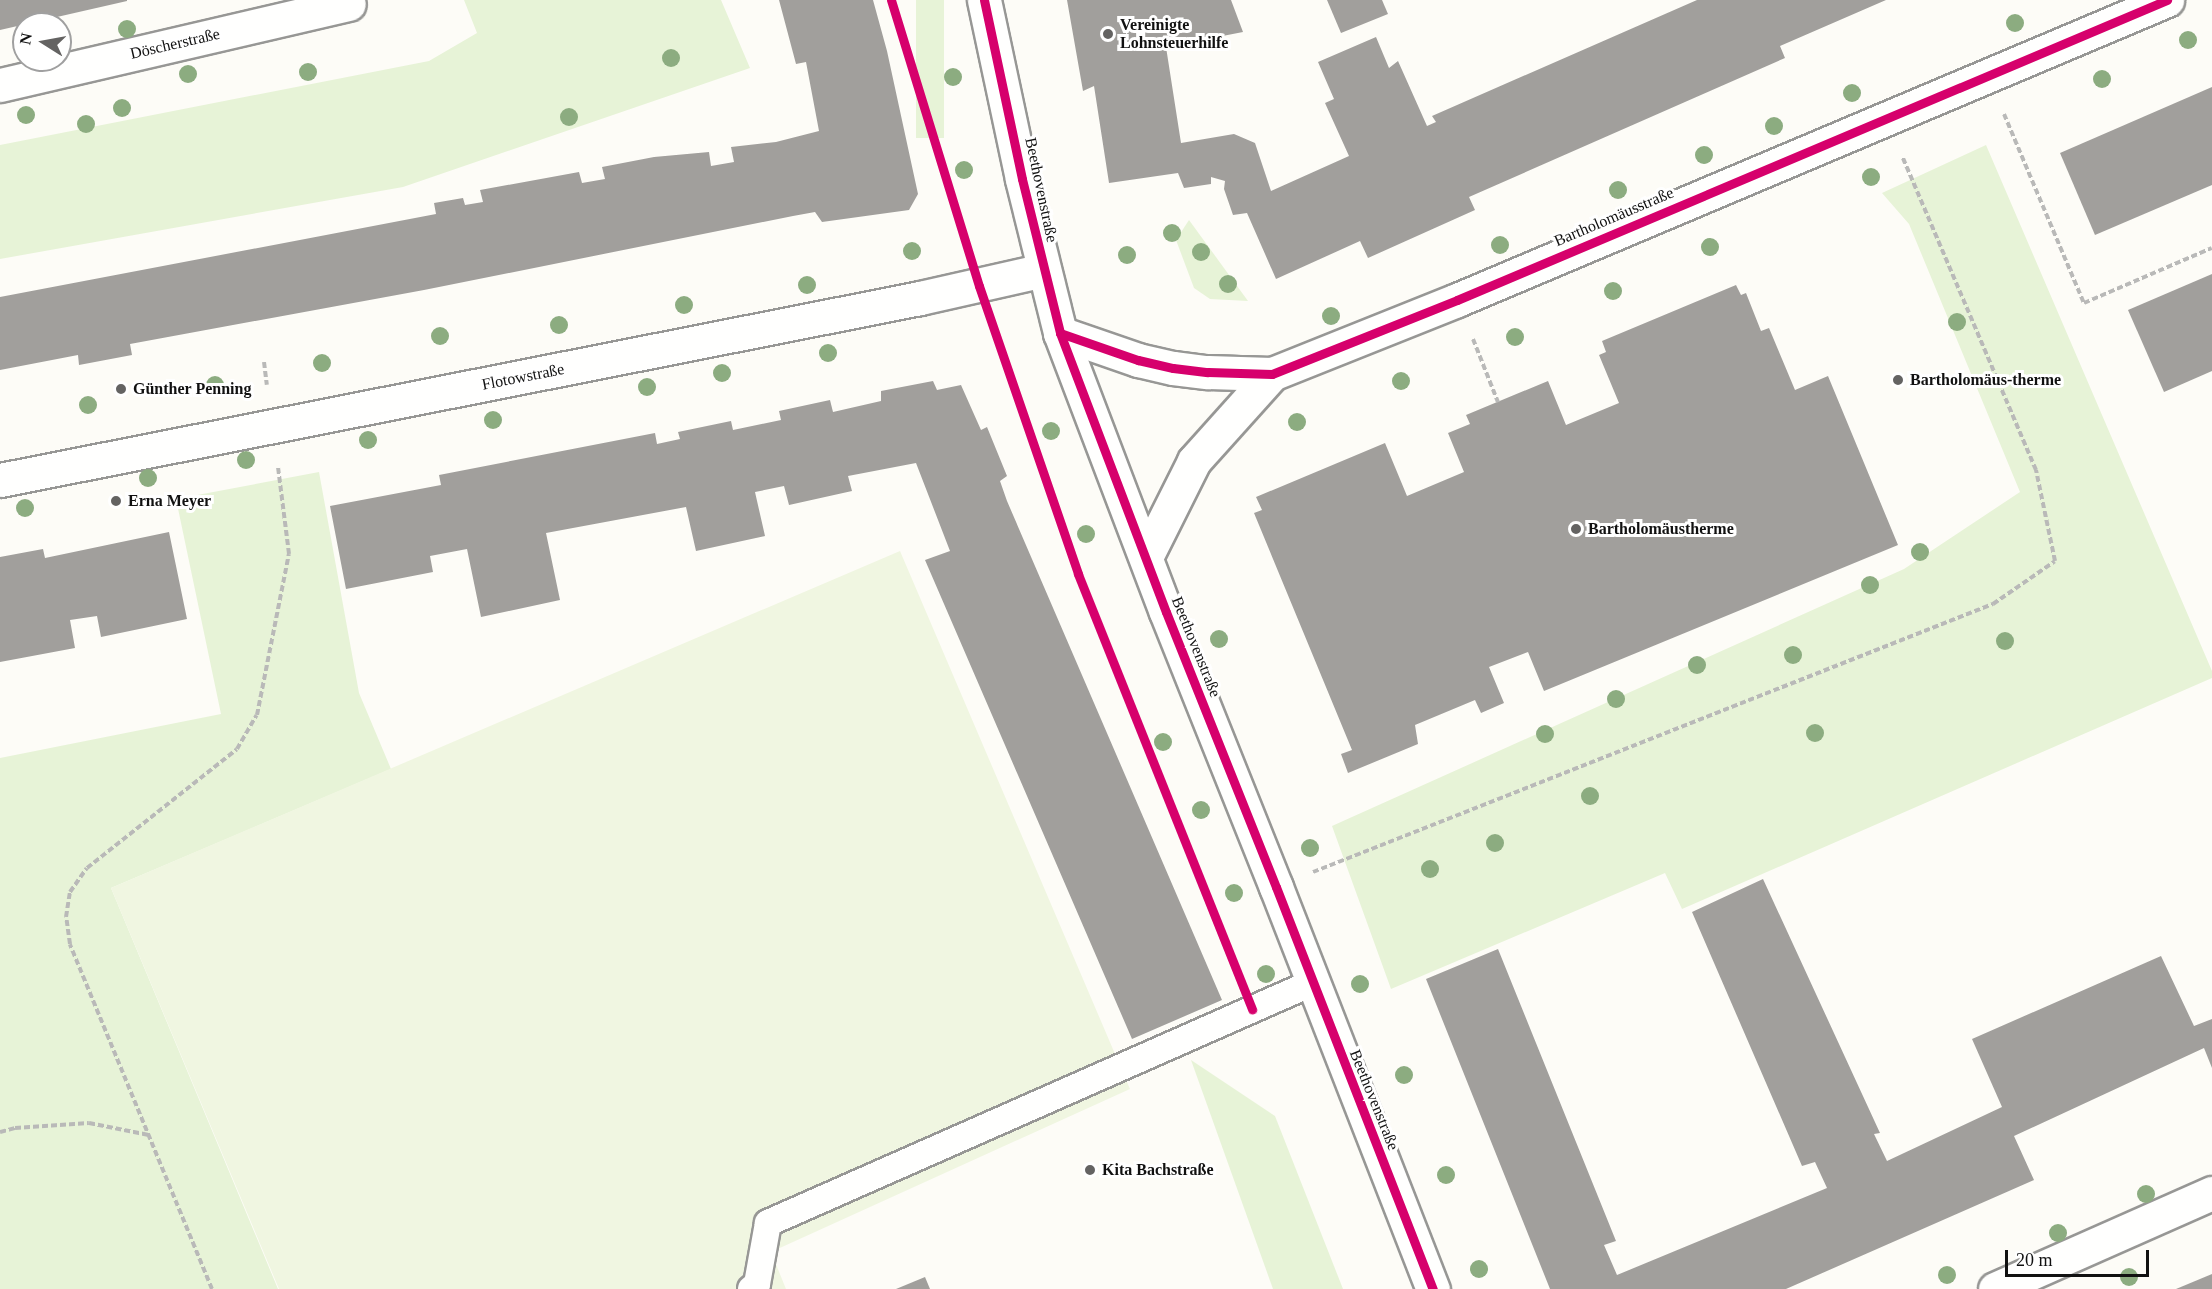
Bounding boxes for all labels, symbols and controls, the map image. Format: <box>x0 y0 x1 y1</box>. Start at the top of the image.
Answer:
north arrow <box>12 12 72 72</box>
place label: Vereinigte Lohnsteuerhilfe <box>1120 15 1228 53</box>
street label: Döscherstraße <box>128 24 222 64</box>
marker: Vereinigte Lohnsteuerhilfe <box>1101 27 1115 41</box>
text: N <box>16 32 35 46</box>
street label: Beethovenstraße <box>1021 136 1061 244</box>
street label: Bartholomäusstraße <box>1551 183 1677 251</box>
street label: Flotowstraße <box>480 360 566 394</box>
place label: Bartholomäus-therme <box>1910 370 2061 390</box>
marker: Bartholomäus-therme <box>1891 373 1905 387</box>
place label: Günther Penning <box>133 379 252 399</box>
marker: Günther Penning <box>114 382 128 396</box>
place label: Erna Meyer <box>128 491 211 511</box>
marker: Erna Meyer <box>109 494 123 508</box>
place label: Bartholomäustherme <box>1588 519 1734 539</box>
marker: Bartholomäustherme <box>1569 522 1583 536</box>
street label: Beethovenstraße <box>1167 594 1225 700</box>
street label: Beethovenstraße <box>1345 1047 1403 1153</box>
place label: Kita Bachstraße <box>1102 1160 1214 1180</box>
marker: Kita Bachstraße <box>1083 1163 1097 1177</box>
scale bar <box>2008 1238 2152 1276</box>
text: 20 m <box>2016 1250 2053 1270</box>

